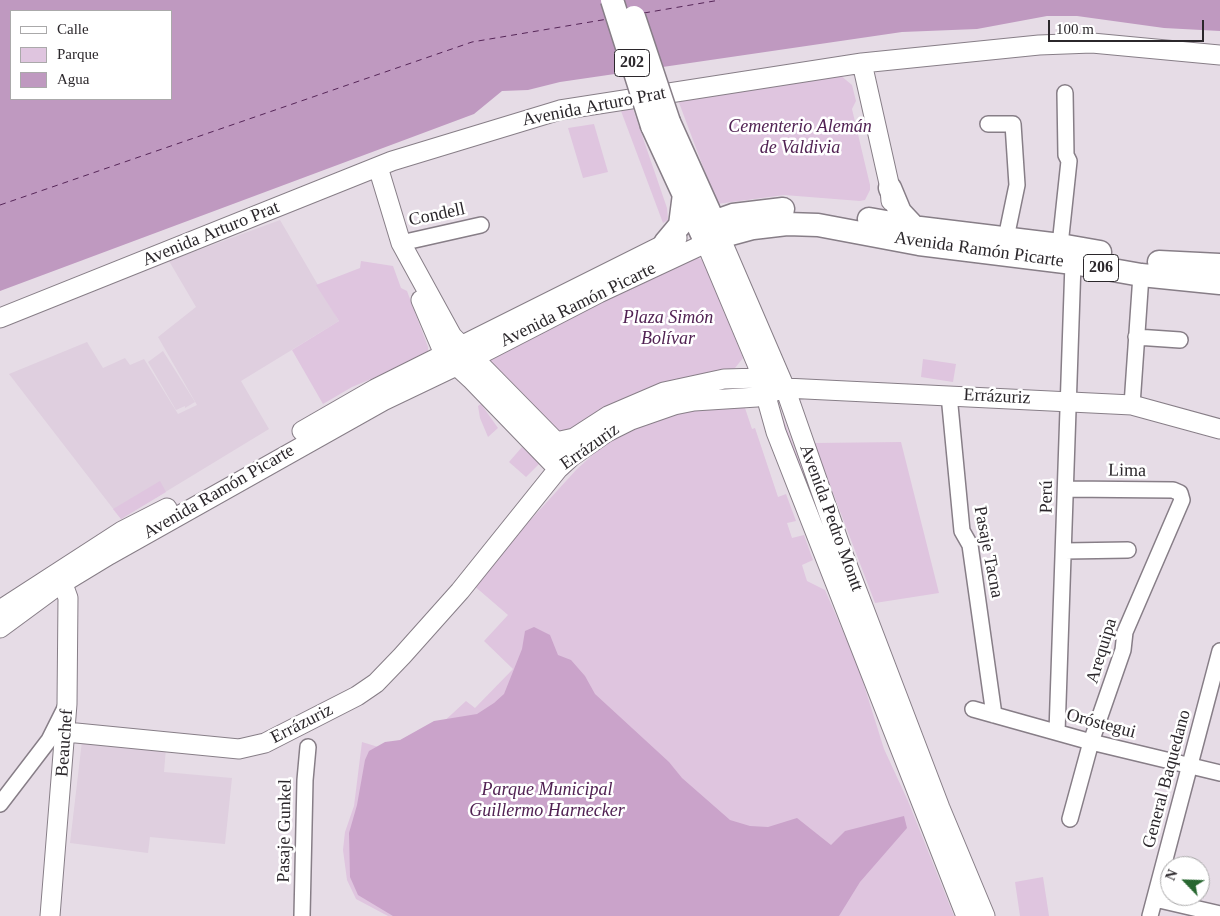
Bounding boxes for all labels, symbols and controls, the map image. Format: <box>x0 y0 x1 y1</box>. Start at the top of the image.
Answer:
legend <box>10 10 172 100</box>
scale bar <box>1050 10 1206 42</box>
text: Calle <box>57 21 89 37</box>
text: 100 m <box>1056 21 1094 37</box>
text: Parque <box>57 46 99 62</box>
road number: 202 <box>614 49 650 76</box>
text: Agua <box>57 71 90 87</box>
street label: Avenida Arturo Prat <box>520 83 668 131</box>
park label: Cementerio Alemán de Valdivia <box>728 116 872 158</box>
street label: Avenida Arturo Prat <box>139 197 283 271</box>
street label: Condell <box>407 199 467 231</box>
street label: Avenida Ramón Picarte <box>893 227 1065 273</box>
road number: 206 <box>1084 254 1118 282</box>
street label: Avenida Ramón Picarte <box>497 258 659 352</box>
park label: Plaza Simón Bolívar <box>623 307 713 350</box>
street label: Errázuriz <box>963 384 1031 410</box>
street label: Errázuriz <box>556 419 624 475</box>
street label: Avenida Ramón Picarte <box>140 440 298 544</box>
street label: Avenida Pedro Montt <box>794 442 868 594</box>
street label: Lima <box>1108 460 1146 482</box>
street label: Perú <box>1036 480 1058 514</box>
street label: Pasaje Tacna <box>969 504 1007 600</box>
street label: Arequipa <box>1082 616 1122 686</box>
street label: Errázuriz <box>267 699 337 749</box>
street label: Oróstegui <box>1064 704 1138 744</box>
street label: General Baquedano <box>1138 707 1196 851</box>
street label: Beauchef <box>52 708 78 778</box>
street label: Pasaje Gunkel <box>273 779 297 883</box>
park label: Parque Municipal Guillermo Harnecker <box>469 779 625 822</box>
north arrow <box>1160 856 1210 906</box>
text: N <box>1163 867 1181 883</box>

